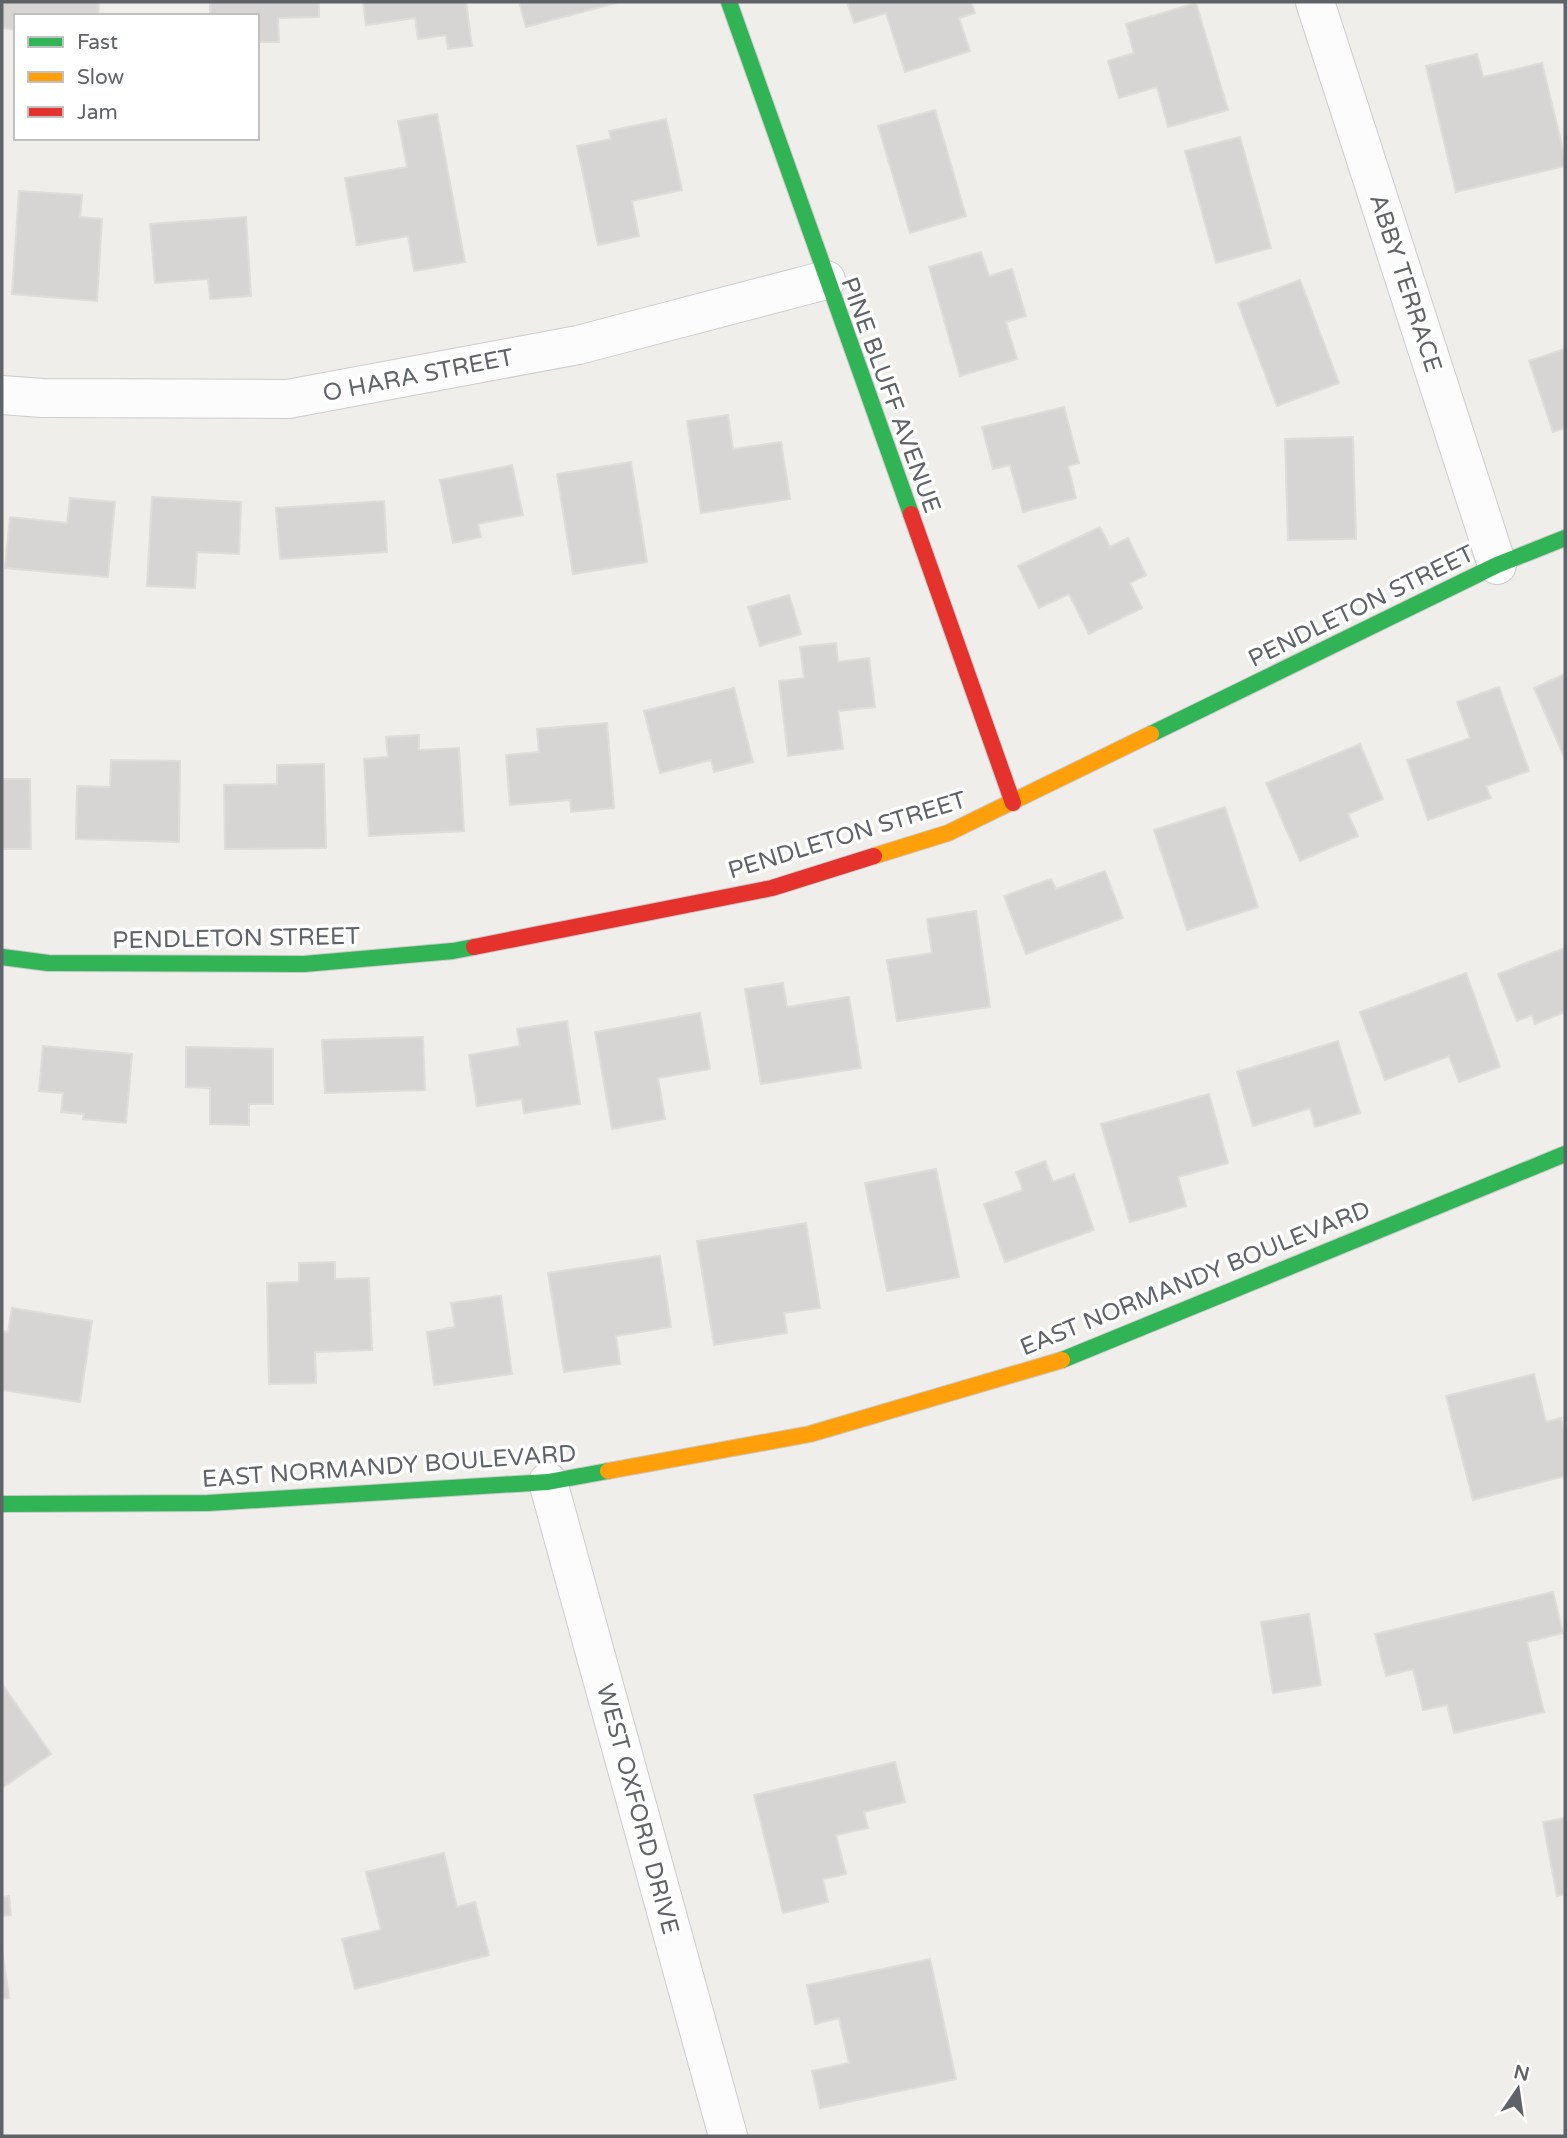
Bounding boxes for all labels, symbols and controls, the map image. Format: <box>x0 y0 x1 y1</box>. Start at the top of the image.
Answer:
legend <box>14 14 259 140</box>
text: Fast <box>77 30 118 55</box>
text: Slow <box>77 65 125 90</box>
text: Jam <box>77 100 118 125</box>
street label: ABBY TERRACE <box>1363 190 1448 376</box>
street label: PINE BLUFF AVENUE <box>834 273 947 517</box>
street label: O HARA STREET <box>320 343 516 408</box>
street label: PENDLETON STREET <box>1244 539 1479 674</box>
street label: PENDLETON STREET <box>724 785 970 886</box>
street label: PENDLETON STREET <box>112 922 360 955</box>
street label: EAST NORMANDY BOULEVARD <box>1016 1195 1374 1362</box>
street label: EAST NORMANDY BOULEVARD <box>201 1439 577 1494</box>
street label: WEST OXFORD DRIVE <box>590 1681 685 1938</box>
north arrow <box>1483 2054 1553 2124</box>
text: N <box>1512 2061 1532 2086</box>

